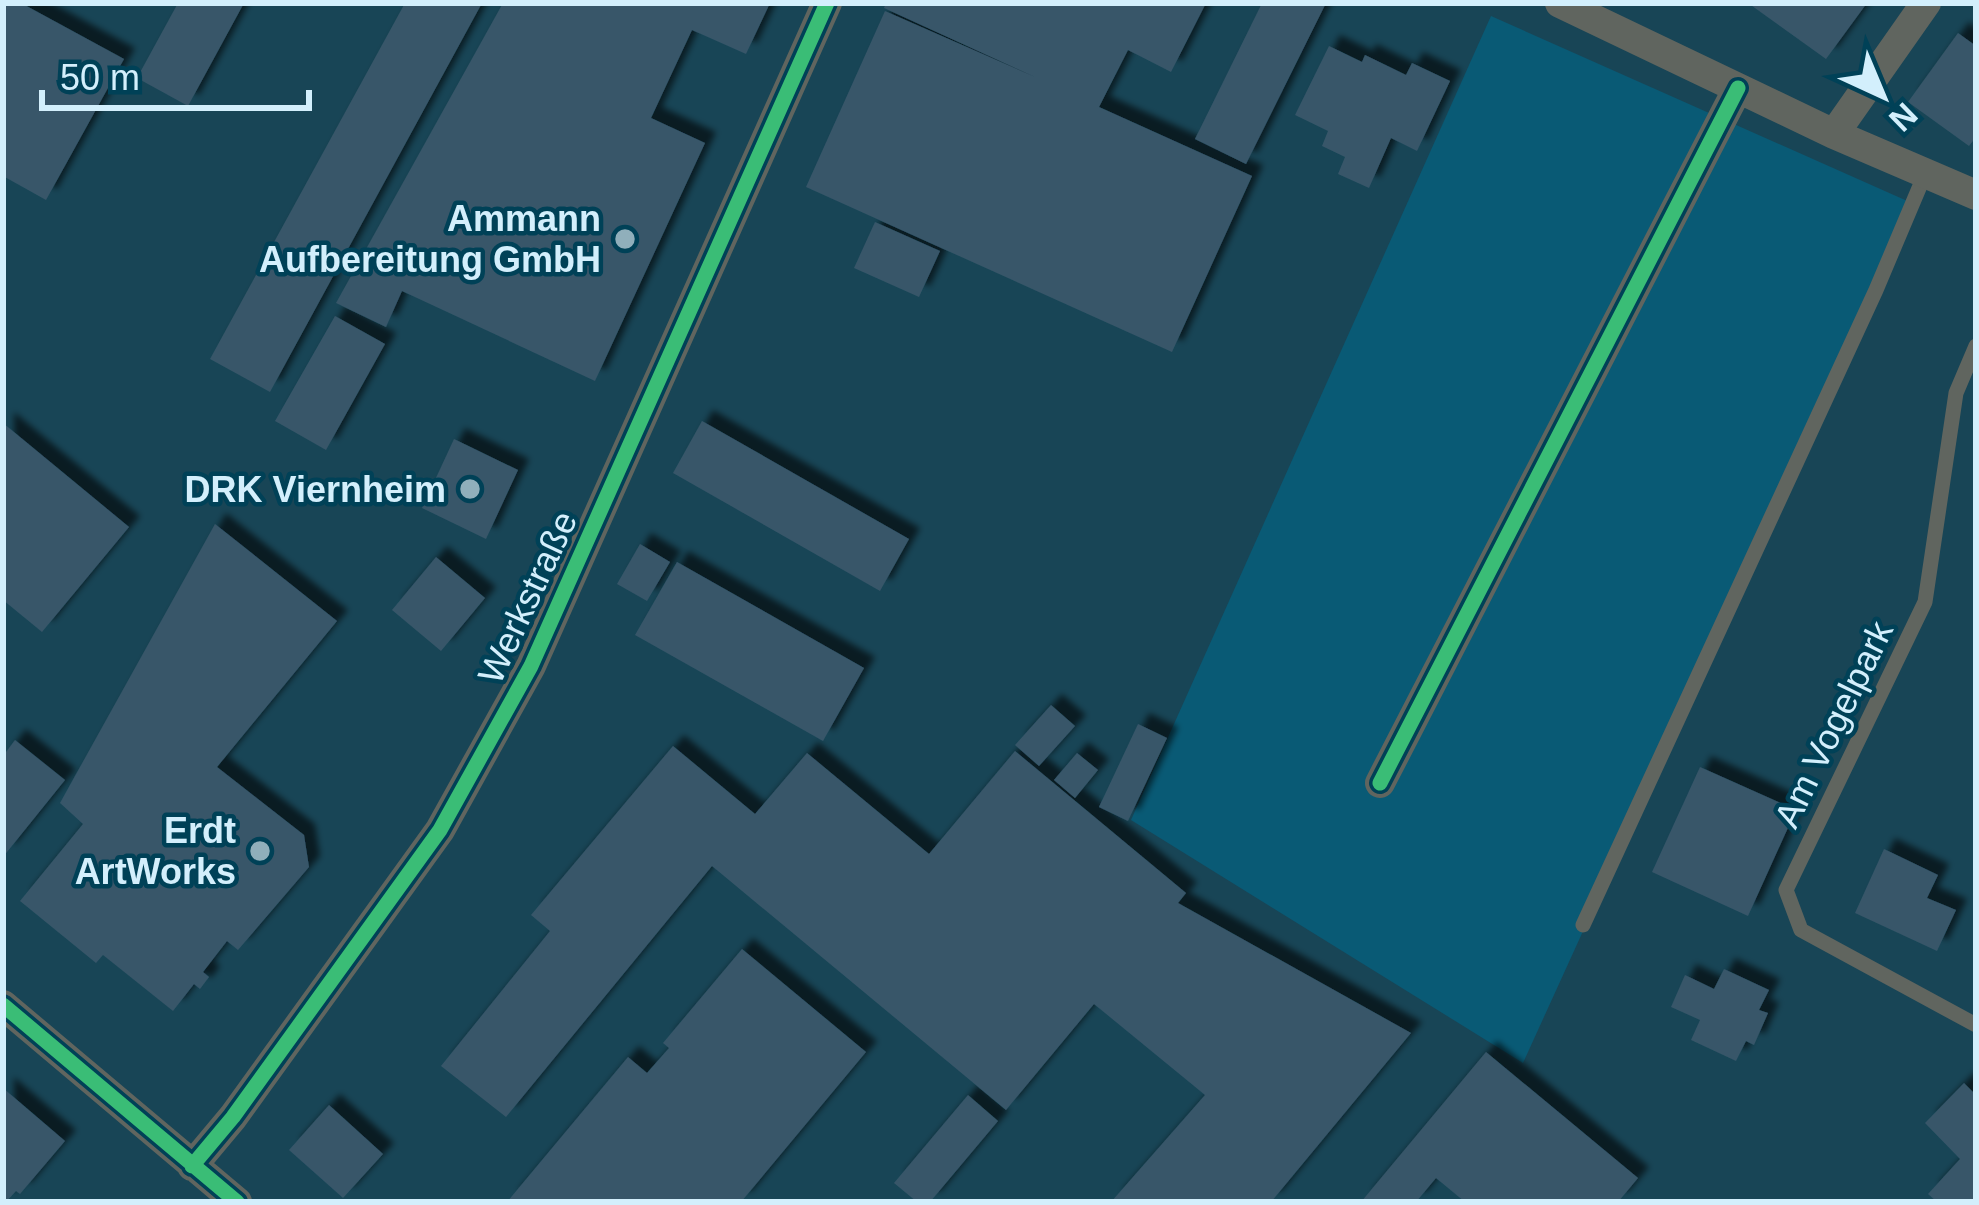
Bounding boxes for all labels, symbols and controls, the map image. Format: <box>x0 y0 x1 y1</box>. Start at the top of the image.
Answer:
scale bar <box>42 36 309 110</box>
north arrow <box>1823 36 1943 156</box>
text: 50 m <box>60 57 140 98</box>
text: N <box>1882 96 1925 139</box>
place label: Ammann Aufbereitung GmbH <box>259 198 601 280</box>
marker: Ammann Aufbereitung GmbH <box>612 226 638 252</box>
place label: DRK Viernheim <box>185 469 446 510</box>
marker: DRK Viernheim <box>457 476 483 502</box>
street label: Werkstraße <box>470 505 585 690</box>
street label: Am Vogelpark <box>1766 614 1901 834</box>
place label: Erdt ArtWorks <box>75 810 236 892</box>
marker: Erdt ArtWorks <box>247 838 273 864</box>

